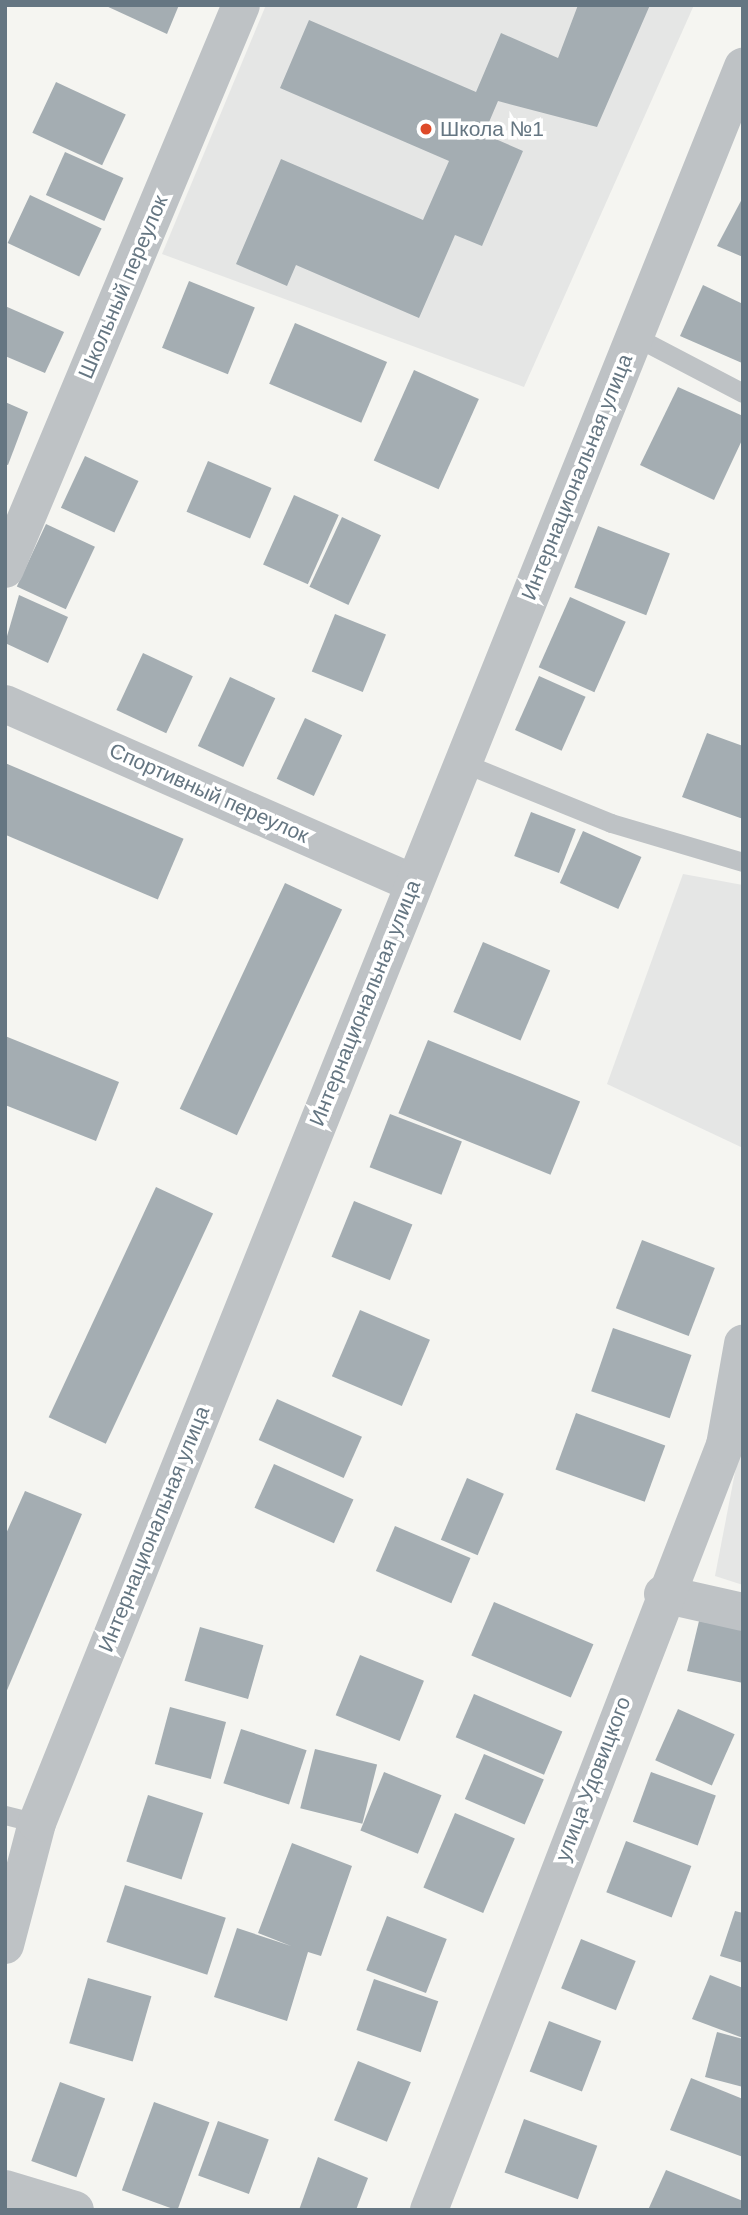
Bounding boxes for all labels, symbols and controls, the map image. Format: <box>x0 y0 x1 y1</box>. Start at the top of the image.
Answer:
place label: Школа №1 <box>440 116 544 142</box>
marker: Школа №1 <box>418 121 434 137</box>
street label: Школьный переулок <box>73 191 173 383</box>
street label: Интернациональная улица <box>516 350 638 604</box>
street label: Спортивный переулок <box>105 738 313 848</box>
street label: Интернациональная улица <box>304 876 426 1130</box>
street label: Интернациональная улица <box>93 1402 215 1656</box>
street label: улица Удовицкого <box>550 1693 636 1865</box>

